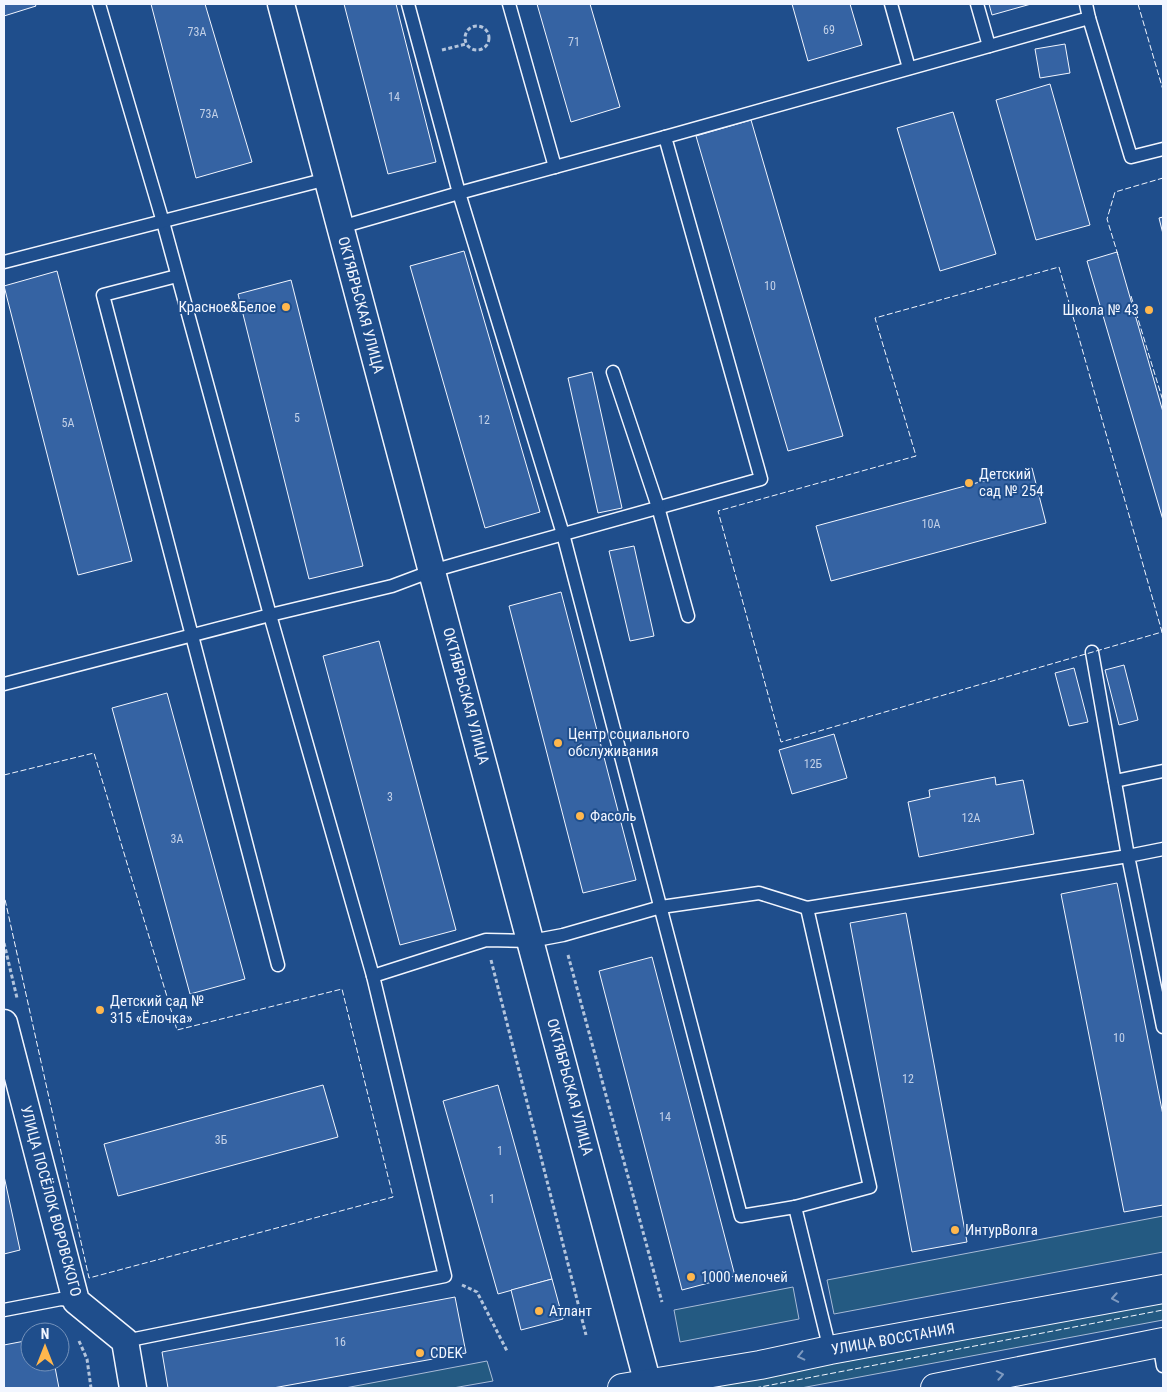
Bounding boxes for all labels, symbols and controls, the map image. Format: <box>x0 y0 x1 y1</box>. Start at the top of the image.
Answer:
house number: 69 <box>823 23 835 37</box>
house number: 73А <box>188 25 206 39</box>
house number: 71 <box>568 35 580 49</box>
house number: 14 <box>388 90 400 104</box>
house number: 73А <box>200 107 218 121</box>
street label: ОКТЯБРЬСКАЯ УЛИЦА <box>334 235 388 376</box>
house number: 10 <box>764 279 776 293</box>
place label: Красное&Белое <box>178 298 276 316</box>
marker: Красное&Белое <box>280 301 292 313</box>
place label: Школа № 43 <box>1062 301 1139 319</box>
marker: Школа № 43 <box>1143 304 1155 316</box>
house number: 5 <box>294 411 300 425</box>
house number: 12 <box>478 413 490 427</box>
house number: 5А <box>62 416 75 430</box>
place label: Детский сад № 254 <box>979 465 1044 500</box>
marker: Детский сад № 254 <box>963 477 975 489</box>
house number: 10А <box>922 517 940 531</box>
street label: ОКТЯБРЬСКАЯ УЛИЦА <box>439 626 493 767</box>
place label: Центр социального обслуживания <box>568 725 690 760</box>
marker: Центр социального обслуживания <box>552 737 564 749</box>
house number: 12Б <box>804 757 823 771</box>
house number: 3 <box>387 790 393 804</box>
place label: Фасоль <box>590 807 637 825</box>
marker: Фасоль <box>574 810 586 822</box>
house number: 12А <box>962 811 980 825</box>
house number: 3А <box>171 832 184 846</box>
place label: Детский сад № 315 «Ёлочка» <box>110 992 204 1027</box>
marker: Детский сад № 315 «Ёлочка» <box>94 1004 106 1016</box>
street label: ОКТЯБРЬСКАЯ УЛИЦА <box>543 1017 597 1158</box>
house number: 10 <box>1113 1031 1125 1045</box>
house number: 12 <box>902 1072 914 1086</box>
street label: УЛИЦА ПОСЁЛОК ВОРОВСКОГО <box>17 1104 85 1298</box>
house number: 14 <box>659 1110 671 1124</box>
house number: 3Б <box>215 1133 228 1147</box>
house number: 1 <box>497 1144 503 1158</box>
house number: 1 <box>489 1192 495 1206</box>
place label: ИнтурВолга <box>965 1221 1038 1239</box>
marker: ИнтурВолга <box>949 1224 961 1236</box>
place label: 1000 мелочей <box>701 1268 788 1286</box>
marker: 1000 мелочей <box>685 1271 697 1283</box>
one-way arrow <box>1111 1292 1120 1302</box>
place label: Атлант <box>549 1302 592 1320</box>
marker: Атлант <box>533 1305 545 1317</box>
street label: УЛИЦА ВОССТАНИЯ <box>830 1319 956 1359</box>
north arrow <box>20 1322 70 1372</box>
text: N <box>41 1326 49 1342</box>
house number: 16 <box>334 1335 346 1349</box>
place label: CDEK <box>430 1344 464 1362</box>
marker: CDEK <box>414 1347 426 1359</box>
one-way arrow <box>796 1351 805 1361</box>
one-way arrow <box>995 1370 1004 1381</box>

